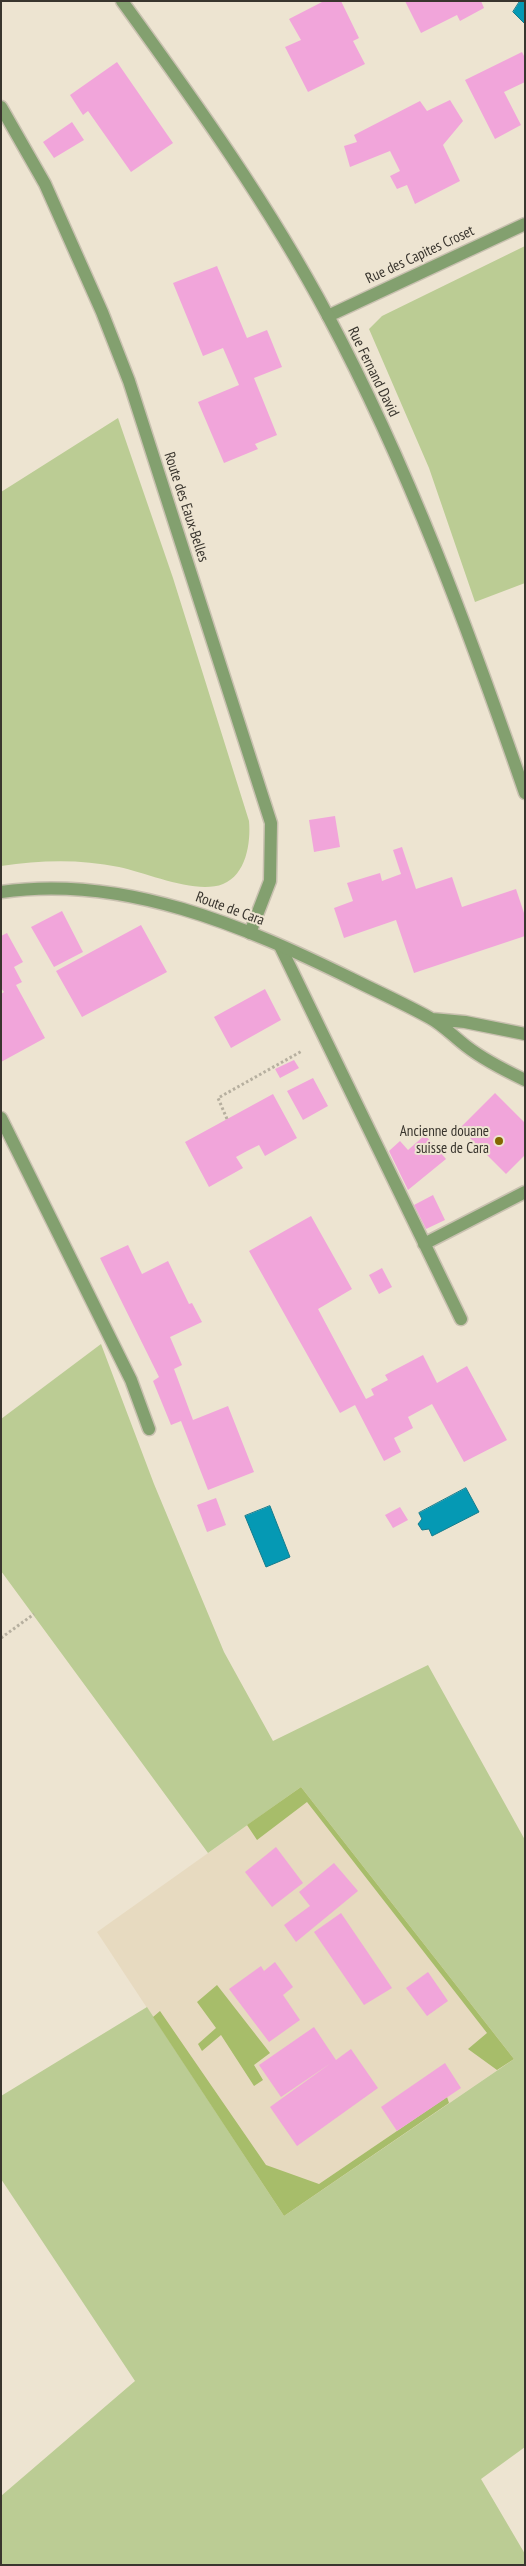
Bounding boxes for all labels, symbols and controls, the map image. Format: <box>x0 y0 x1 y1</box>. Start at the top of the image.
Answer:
street label: Rue des Capites Croset <box>363 222 477 288</box>
street label: Rue Fernand David <box>343 324 403 420</box>
street label: Route des Eaux-Belles <box>160 450 212 564</box>
street label: Route de Cara <box>193 888 267 930</box>
place label: Ancienne douane suisse de Cara <box>400 1123 489 1158</box>
marker: Ancienne douane suisse de Cara <box>493 1135 505 1147</box>

